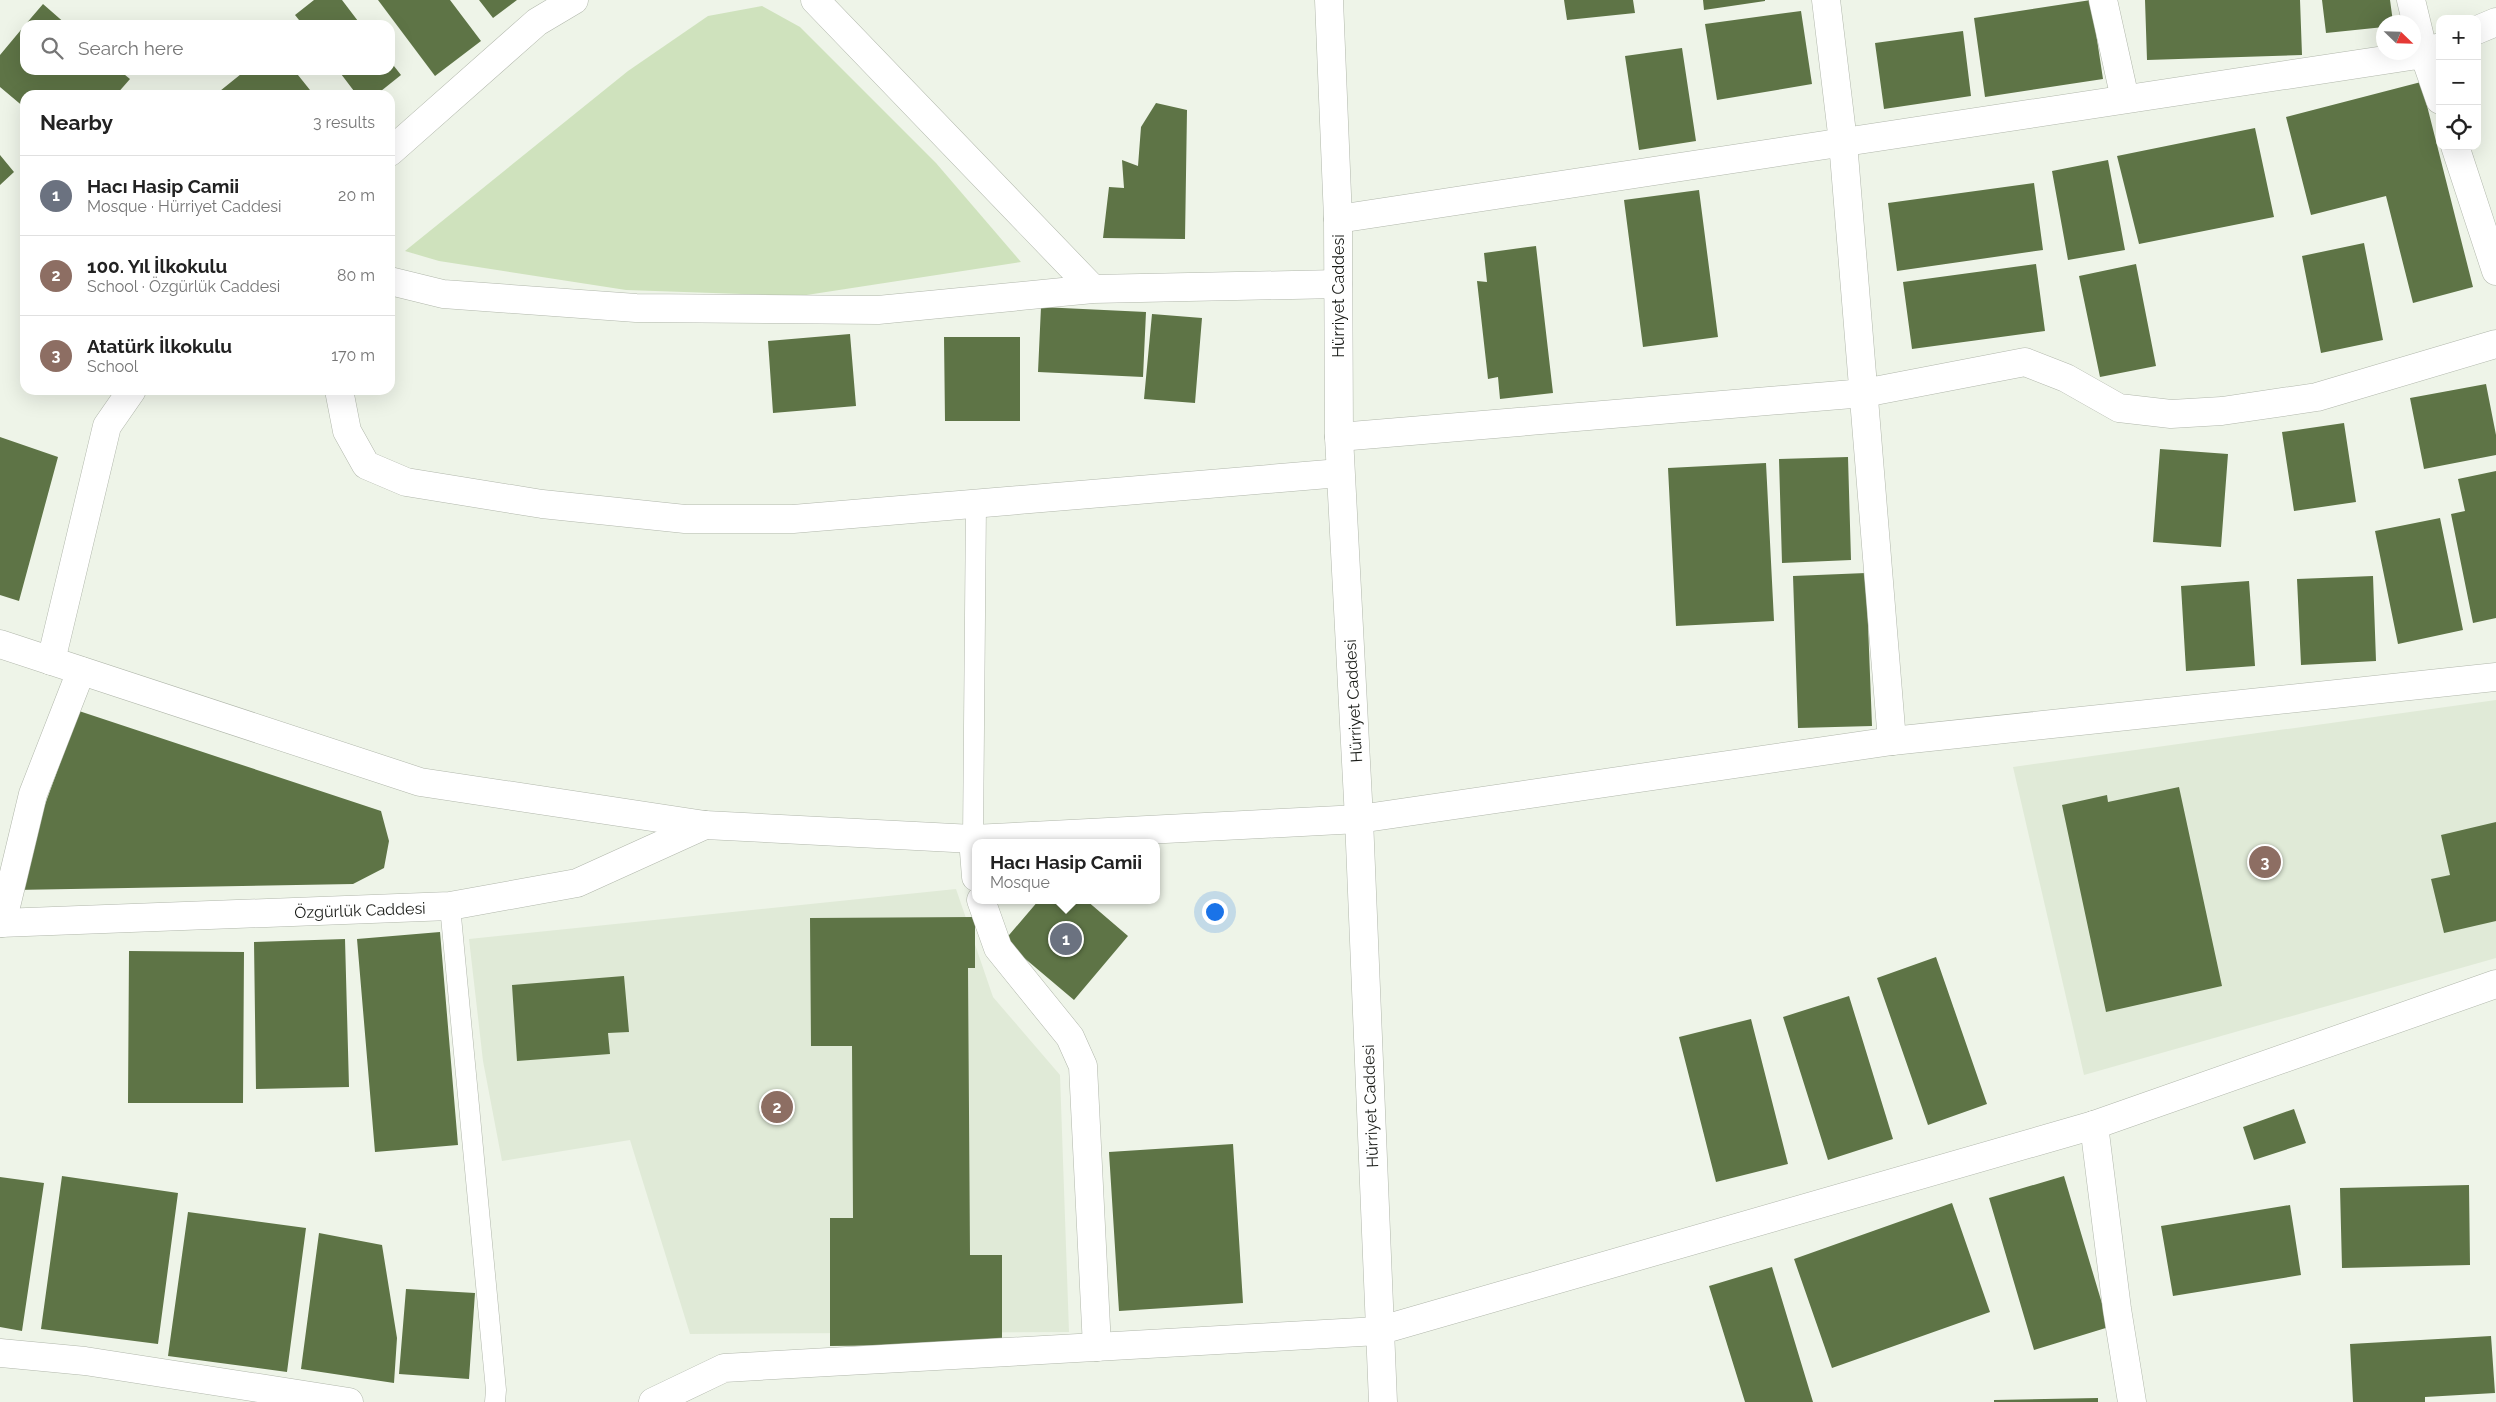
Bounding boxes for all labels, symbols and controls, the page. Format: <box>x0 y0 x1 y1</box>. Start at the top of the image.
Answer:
north arrow <box>2376 15 2421 60</box>
map controls <box>2436 15 2481 150</box>
button: + <box>2436 15 2481 60</box>
search box <box>20 20 395 75</box>
icon: search <box>38 34 66 62</box>
text: Search here <box>78 37 184 59</box>
button: − <box>2436 60 2481 105</box>
button: locate <box>2436 105 2481 150</box>
text: Nearby <box>40 110 113 135</box>
text: 3 results <box>313 113 375 132</box>
text: Hacı Hasip Camii <box>87 175 239 197</box>
text: 1 <box>52 186 60 205</box>
text: 20 m <box>338 186 375 205</box>
text: Mosque · Hürriyet Caddesi <box>87 197 281 216</box>
street label: Hürriyet Caddesi <box>1329 234 1348 358</box>
text: 100. Yıl İlkokulu <box>87 255 227 277</box>
text: 2 <box>51 266 61 285</box>
text: 80 m <box>337 266 375 285</box>
text: School · Özgürlük Caddesi <box>87 277 280 296</box>
text: Atatürk İlkokulu <box>87 335 232 357</box>
text: 3 <box>52 346 60 365</box>
text: 170 m <box>331 346 375 365</box>
text: School <box>87 357 138 376</box>
street label: Hürriyet Caddesi <box>1341 639 1366 763</box>
popup <box>972 839 1160 904</box>
pin: 3 <box>2249 843 2281 881</box>
text: Hacı Hasip Camii <box>990 851 1142 873</box>
text: Mosque <box>990 873 1050 892</box>
street label: Özgürlük Caddesi <box>294 898 426 922</box>
your location <box>1202 899 1228 925</box>
pin: 1 <box>1050 920 1082 958</box>
street label: Hürriyet Caddesi <box>1359 1044 1382 1168</box>
pin: 2 <box>761 1088 793 1126</box>

